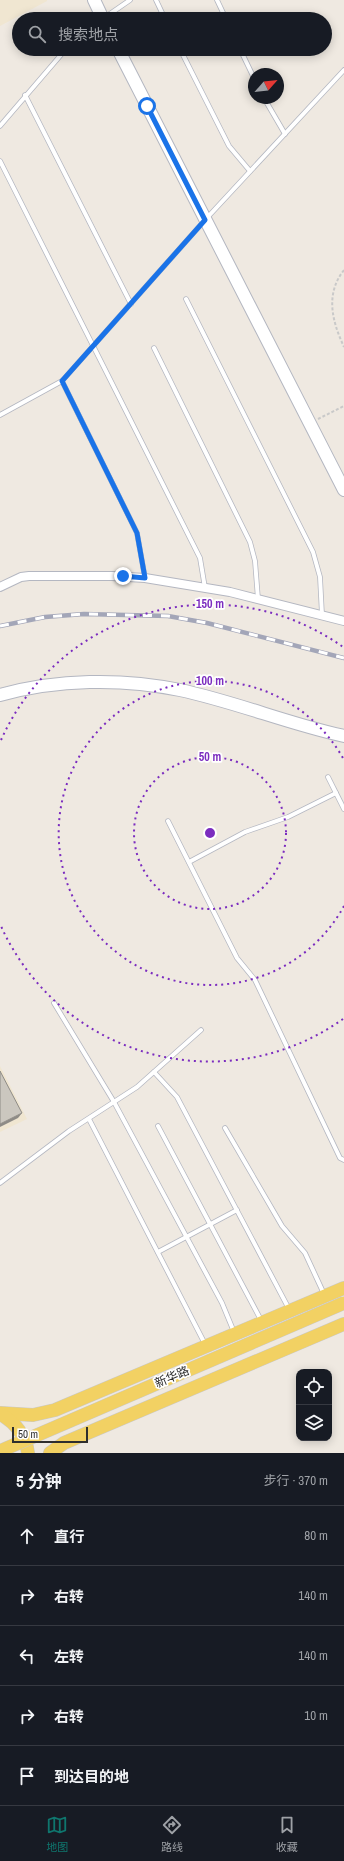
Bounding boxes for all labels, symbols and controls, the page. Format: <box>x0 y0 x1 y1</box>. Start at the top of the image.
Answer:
search box <box>12 12 332 56</box>
icon: search <box>26 23 48 45</box>
text: 搜索地点 <box>58 24 118 45</box>
north arrow <box>248 68 284 104</box>
route start <box>138 97 156 115</box>
route end <box>114 567 132 585</box>
text: 150 m <box>196 596 224 612</box>
text: 100 m <box>196 673 224 689</box>
text: 50 m <box>199 749 221 765</box>
centre of rings <box>203 826 217 840</box>
street label: 新华路 <box>152 1363 192 1391</box>
map controls <box>296 1369 332 1441</box>
button: locate <box>296 1369 332 1405</box>
button: layers <box>296 1405 332 1441</box>
scale bar <box>12 1425 88 1444</box>
text: 50 m <box>18 1427 38 1441</box>
text: 5 分钟 <box>16 1469 62 1492</box>
text: 步行 · 370 m <box>263 1472 328 1489</box>
icon: ahead <box>16 1525 38 1547</box>
text: 直行 <box>54 1526 84 1547</box>
text: 80 m <box>304 1527 328 1544</box>
icon: right <box>16 1585 38 1607</box>
text: 右转 <box>54 1586 84 1607</box>
text: 140 m <box>298 1587 328 1604</box>
icon: left <box>16 1645 38 1667</box>
text: 左转 <box>54 1646 84 1667</box>
text: 140 m <box>298 1647 328 1664</box>
icon: right <box>16 1705 38 1727</box>
text: 右转 <box>54 1706 84 1727</box>
text: 10 m <box>304 1707 328 1724</box>
icon: arrive <box>16 1765 38 1787</box>
text: 到达目的地 <box>54 1766 129 1787</box>
tab: 地图 <box>46 1814 68 1854</box>
tab: 路线 <box>161 1814 183 1854</box>
tab: 收藏 <box>276 1814 298 1854</box>

